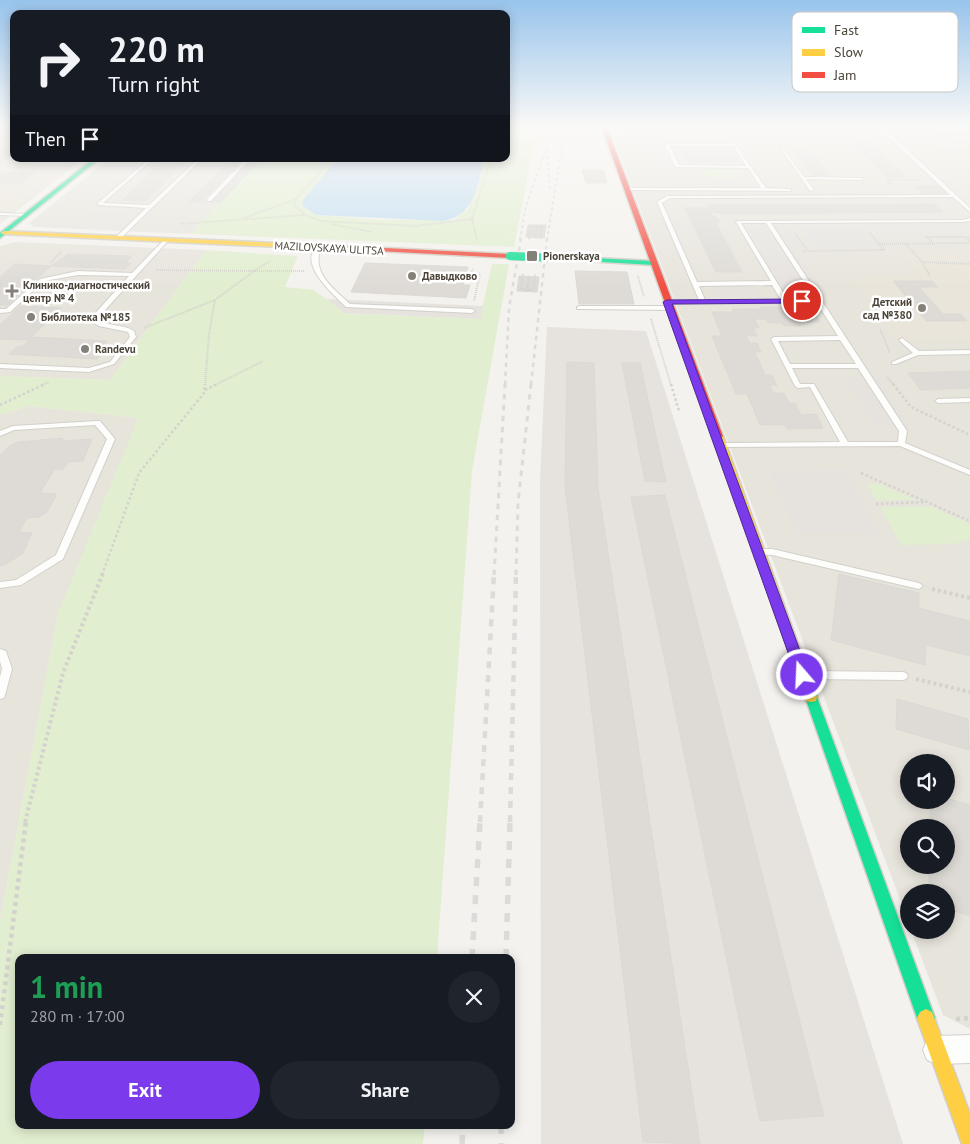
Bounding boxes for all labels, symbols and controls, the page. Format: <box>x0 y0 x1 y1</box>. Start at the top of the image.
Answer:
legend <box>792 12 958 92</box>
text: Fast <box>834 21 859 39</box>
text: 220 m <box>108 26 205 72</box>
icon: right <box>25 30 90 95</box>
text: Slow <box>834 43 864 61</box>
text: Jam <box>833 66 856 84</box>
text: Turn right <box>108 70 200 98</box>
icon: arrive <box>76 125 104 153</box>
text: Then <box>25 127 66 151</box>
street label: MAZILOVSKAYA ULITSA <box>274 238 384 258</box>
marker: Pionerskaya <box>525 249 539 263</box>
place label: Pionerskaya <box>543 249 600 263</box>
place label: Давыдково <box>422 269 477 283</box>
marker: Давыдково <box>406 270 418 282</box>
place label: Клинико-диагностический центр № 4 <box>23 278 150 305</box>
pin <box>781 280 823 322</box>
marker: Клинико-диагностический центр № 4 <box>5 284 19 298</box>
icon: arrive <box>788 287 816 315</box>
place label: Детский сад №380 <box>863 295 912 322</box>
marker: Детский сад №380 <box>916 302 928 314</box>
place label: Библиотека №185 <box>41 310 130 324</box>
marker: Библиотека №185 <box>25 311 37 323</box>
place label: Randevu <box>95 342 136 356</box>
marker: Randevu <box>79 343 91 355</box>
position arrow <box>775 648 827 700</box>
map controls <box>900 754 955 939</box>
button: sound <box>900 754 955 809</box>
button: search <box>900 819 955 874</box>
button: layers <box>900 884 955 939</box>
text: 1 min <box>30 967 103 1006</box>
button: close <box>448 971 500 1023</box>
text: 280 m · 17:00 <box>30 1006 125 1026</box>
button: Exit <box>30 1061 260 1119</box>
button: Share <box>270 1061 500 1119</box>

